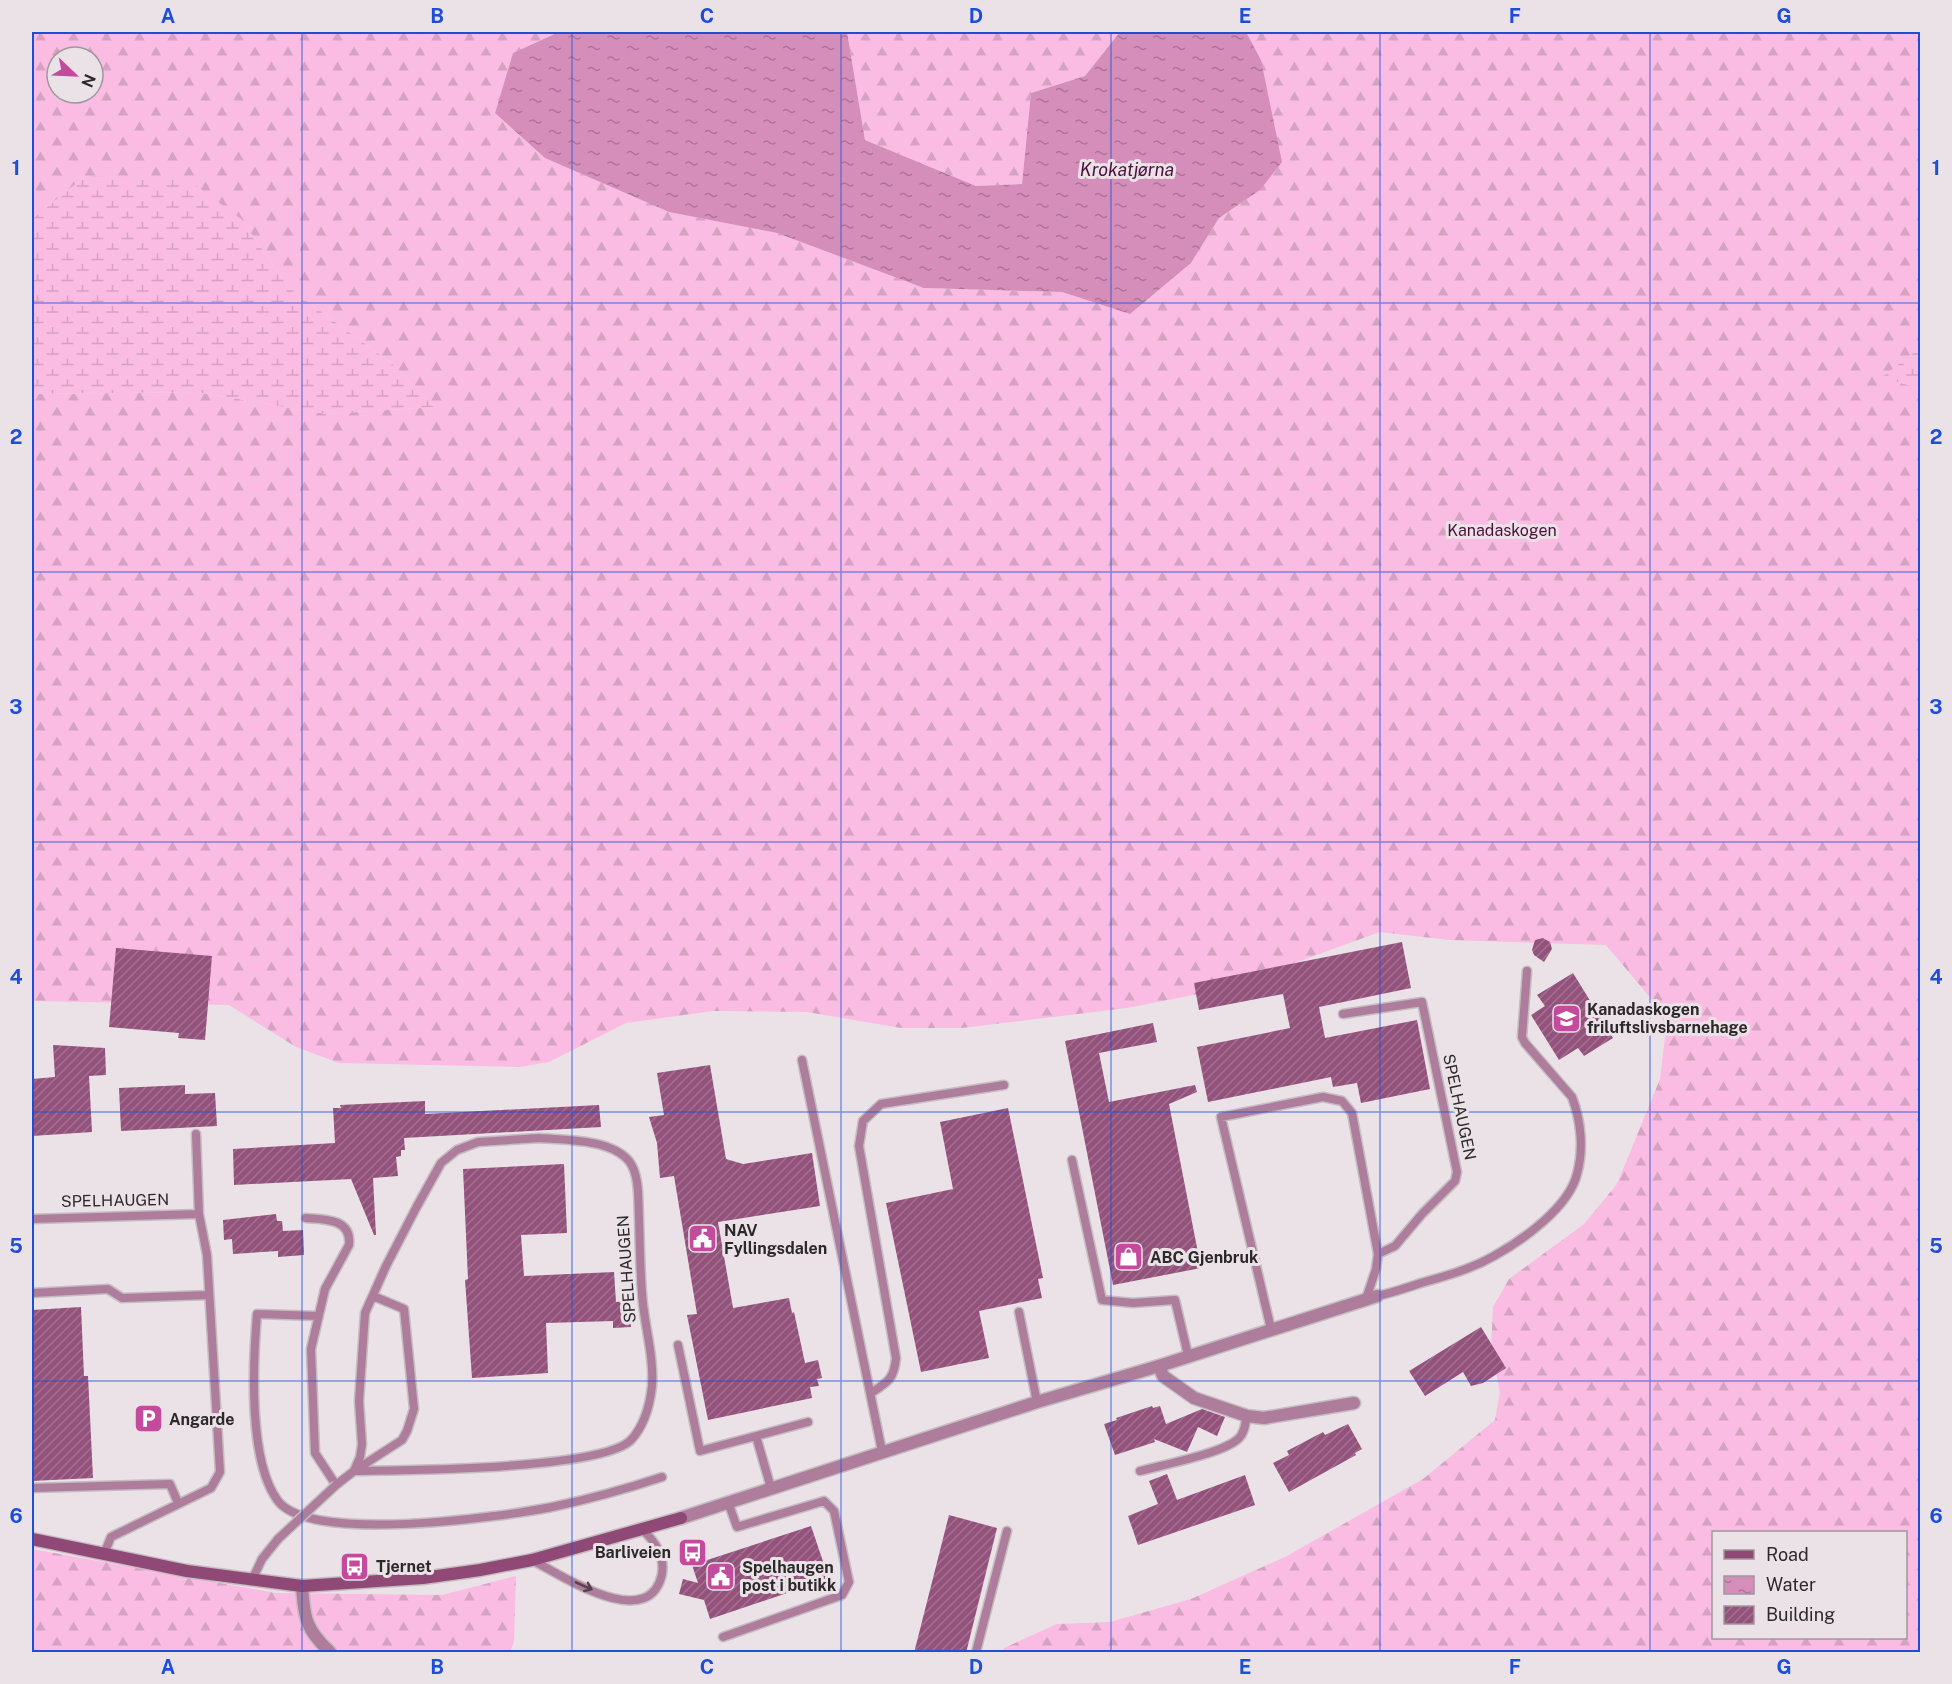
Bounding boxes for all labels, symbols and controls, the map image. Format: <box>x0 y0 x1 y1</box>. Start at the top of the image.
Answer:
text: A <box>161 4 175 28</box>
text: B <box>430 4 444 28</box>
text: C <box>700 4 714 28</box>
text: D <box>969 4 983 28</box>
text: E <box>1239 4 1251 28</box>
text: F <box>1509 4 1521 28</box>
text: G <box>1776 4 1792 28</box>
north arrow <box>45 45 105 105</box>
text: N <box>77 71 100 90</box>
text: 1 <box>12 156 20 180</box>
text: 1 <box>1932 156 1940 180</box>
water label: Krokatjørna <box>1080 159 1174 180</box>
text: 2 <box>10 425 22 449</box>
text: 2 <box>1930 425 1942 449</box>
park label: Kanadaskogen <box>1447 521 1557 540</box>
text: 3 <box>9 695 23 719</box>
text: 3 <box>1929 695 1943 719</box>
text: 4 <box>9 965 23 989</box>
text: 4 <box>1929 965 1943 989</box>
place label: Kanadaskogen friluftslivsbarnehage <box>1587 1000 1748 1037</box>
school or university icon: Kanadaskogen friluftslivsbarnehage <box>1550 1002 1582 1034</box>
street label: SPELHAUGEN <box>1439 1052 1480 1162</box>
street label: SPELHAUGEN <box>61 1190 169 1211</box>
street label: SPELHAUGEN <box>613 1214 640 1324</box>
place label: NAV Fyllingsdalen <box>724 1221 827 1258</box>
public building icon: NAV Fyllingsdalen <box>687 1223 719 1255</box>
text: 5 <box>9 1234 23 1258</box>
text: 5 <box>1929 1234 1943 1258</box>
shop icon: ABC Gjenbruk <box>1113 1241 1145 1273</box>
place label: ABC Gjenbruk <box>1150 1248 1258 1267</box>
parking icon: Angarde <box>132 1403 164 1435</box>
place label: Angarde <box>169 1410 235 1429</box>
text: 6 <box>9 1504 23 1528</box>
text: 6 <box>1929 1504 1943 1528</box>
legend <box>1712 1531 1907 1639</box>
bus stop icon: Barliveien <box>676 1536 708 1568</box>
place label: Barliveien <box>595 1543 671 1562</box>
text: Road <box>1766 1544 1809 1565</box>
bus stop icon: Tjernet <box>339 1550 371 1582</box>
place label: Tjernet <box>376 1557 432 1576</box>
place label: Spelhaugen post i butikk <box>742 1558 836 1595</box>
public building icon: Spelhaugen post i butikk <box>705 1560 737 1592</box>
text: Water <box>1766 1574 1816 1595</box>
one-way arrow <box>575 1581 593 1593</box>
text: Building <box>1766 1604 1835 1625</box>
text: A <box>161 1655 175 1679</box>
text: B <box>430 1655 444 1679</box>
text: C <box>700 1655 714 1679</box>
text: D <box>969 1655 983 1679</box>
text: E <box>1239 1655 1251 1679</box>
text: F <box>1509 1655 1521 1679</box>
text: G <box>1776 1655 1792 1679</box>

